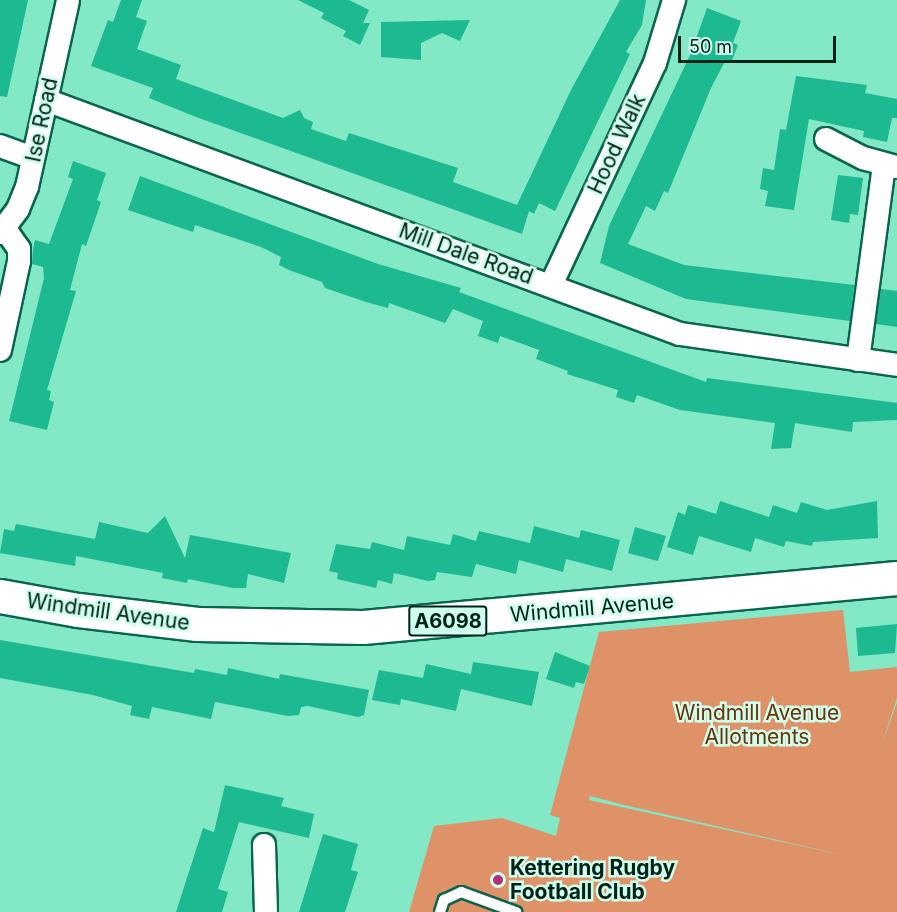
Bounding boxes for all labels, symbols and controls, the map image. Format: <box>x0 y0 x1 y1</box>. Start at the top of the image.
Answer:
scale bar <box>681 24 838 62</box>
text: 50 m <box>689 36 732 57</box>
street label: Ise Road <box>21 76 63 164</box>
street label: Hood Walk <box>583 90 651 198</box>
street label: Mill Dale Road <box>395 218 537 290</box>
street label: Windmill Avenue <box>25 588 191 636</box>
street label: Windmill Avenue <box>509 588 675 628</box>
road number: A6098 <box>408 604 488 638</box>
park label: Windmill Avenue Allotments <box>675 700 839 750</box>
place label: Kettering Rugby Football Club <box>510 855 675 905</box>
marker: Kettering Rugby Football Club <box>491 873 505 887</box>

